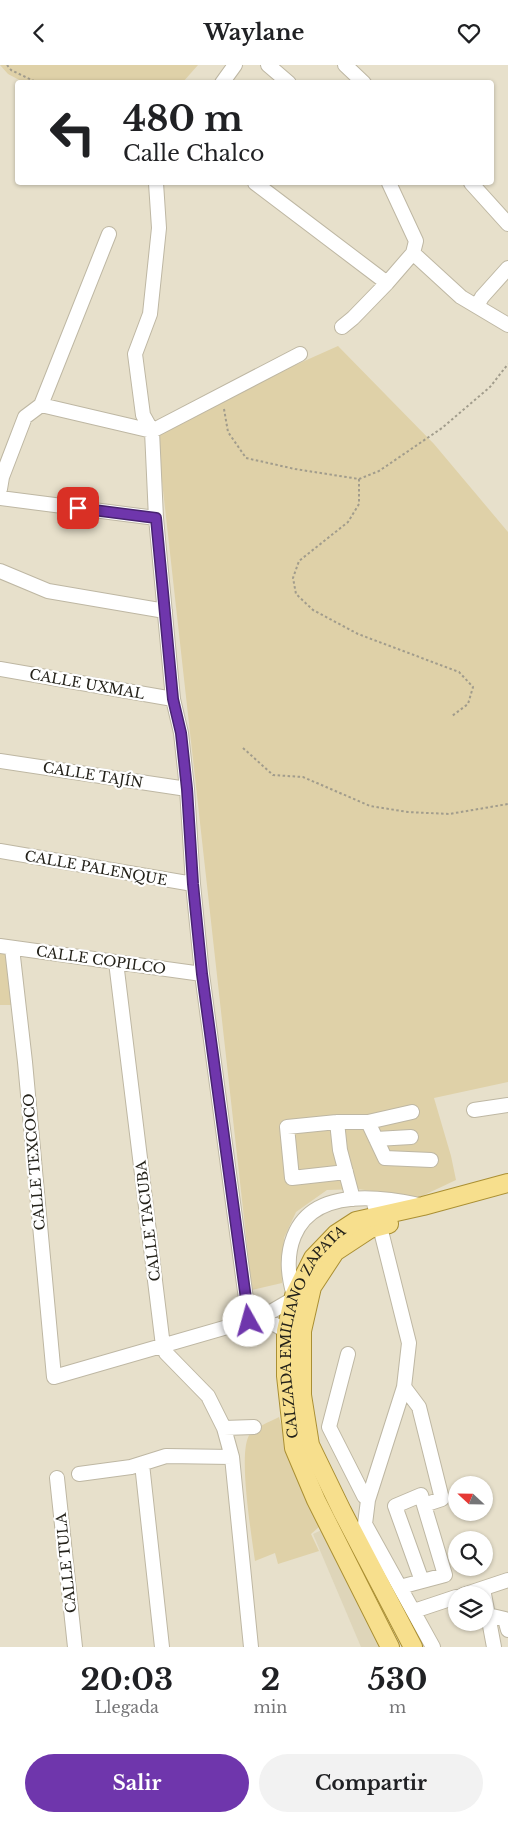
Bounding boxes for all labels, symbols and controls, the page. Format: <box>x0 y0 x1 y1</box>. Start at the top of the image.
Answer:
icon: back <box>25 19 53 47</box>
text: Waylane <box>204 19 304 46</box>
icon: heart <box>455 19 483 47</box>
text: 480 m <box>123 97 243 140</box>
icon: left <box>40 100 105 165</box>
text: Calle Chalco <box>123 140 264 167</box>
pin <box>57 487 99 529</box>
icon: arrive <box>64 494 92 522</box>
street label: CALLE UXMAL <box>28 665 146 703</box>
street label: CALLE TAJÍN <box>42 758 145 792</box>
street label: CALLE PALENQUE <box>23 847 169 889</box>
street label: CALLE COPILCO <box>35 942 167 978</box>
street label: CALLE TEXCOCO <box>19 1093 49 1231</box>
street label: CALLE TACUBA <box>132 1159 164 1282</box>
street label: CALZADA EMILIANO ZAPATA <box>277 1221 349 1440</box>
position arrow <box>222 1294 274 1346</box>
north arrow <box>448 1476 492 1521</box>
map controls <box>448 1476 493 1631</box>
street label: CALLE TULA <box>52 1512 80 1614</box>
button: search <box>448 1531 493 1576</box>
button: layers <box>448 1586 493 1631</box>
text: 20:03 <box>81 1661 173 1698</box>
text: 2 <box>261 1661 280 1698</box>
text: 530 <box>368 1661 427 1698</box>
text: Llegada <box>95 1697 159 1717</box>
text: min <box>254 1697 287 1717</box>
text: m <box>389 1697 406 1717</box>
button: Salir <box>25 1754 249 1812</box>
button: Compartir <box>259 1754 483 1812</box>

